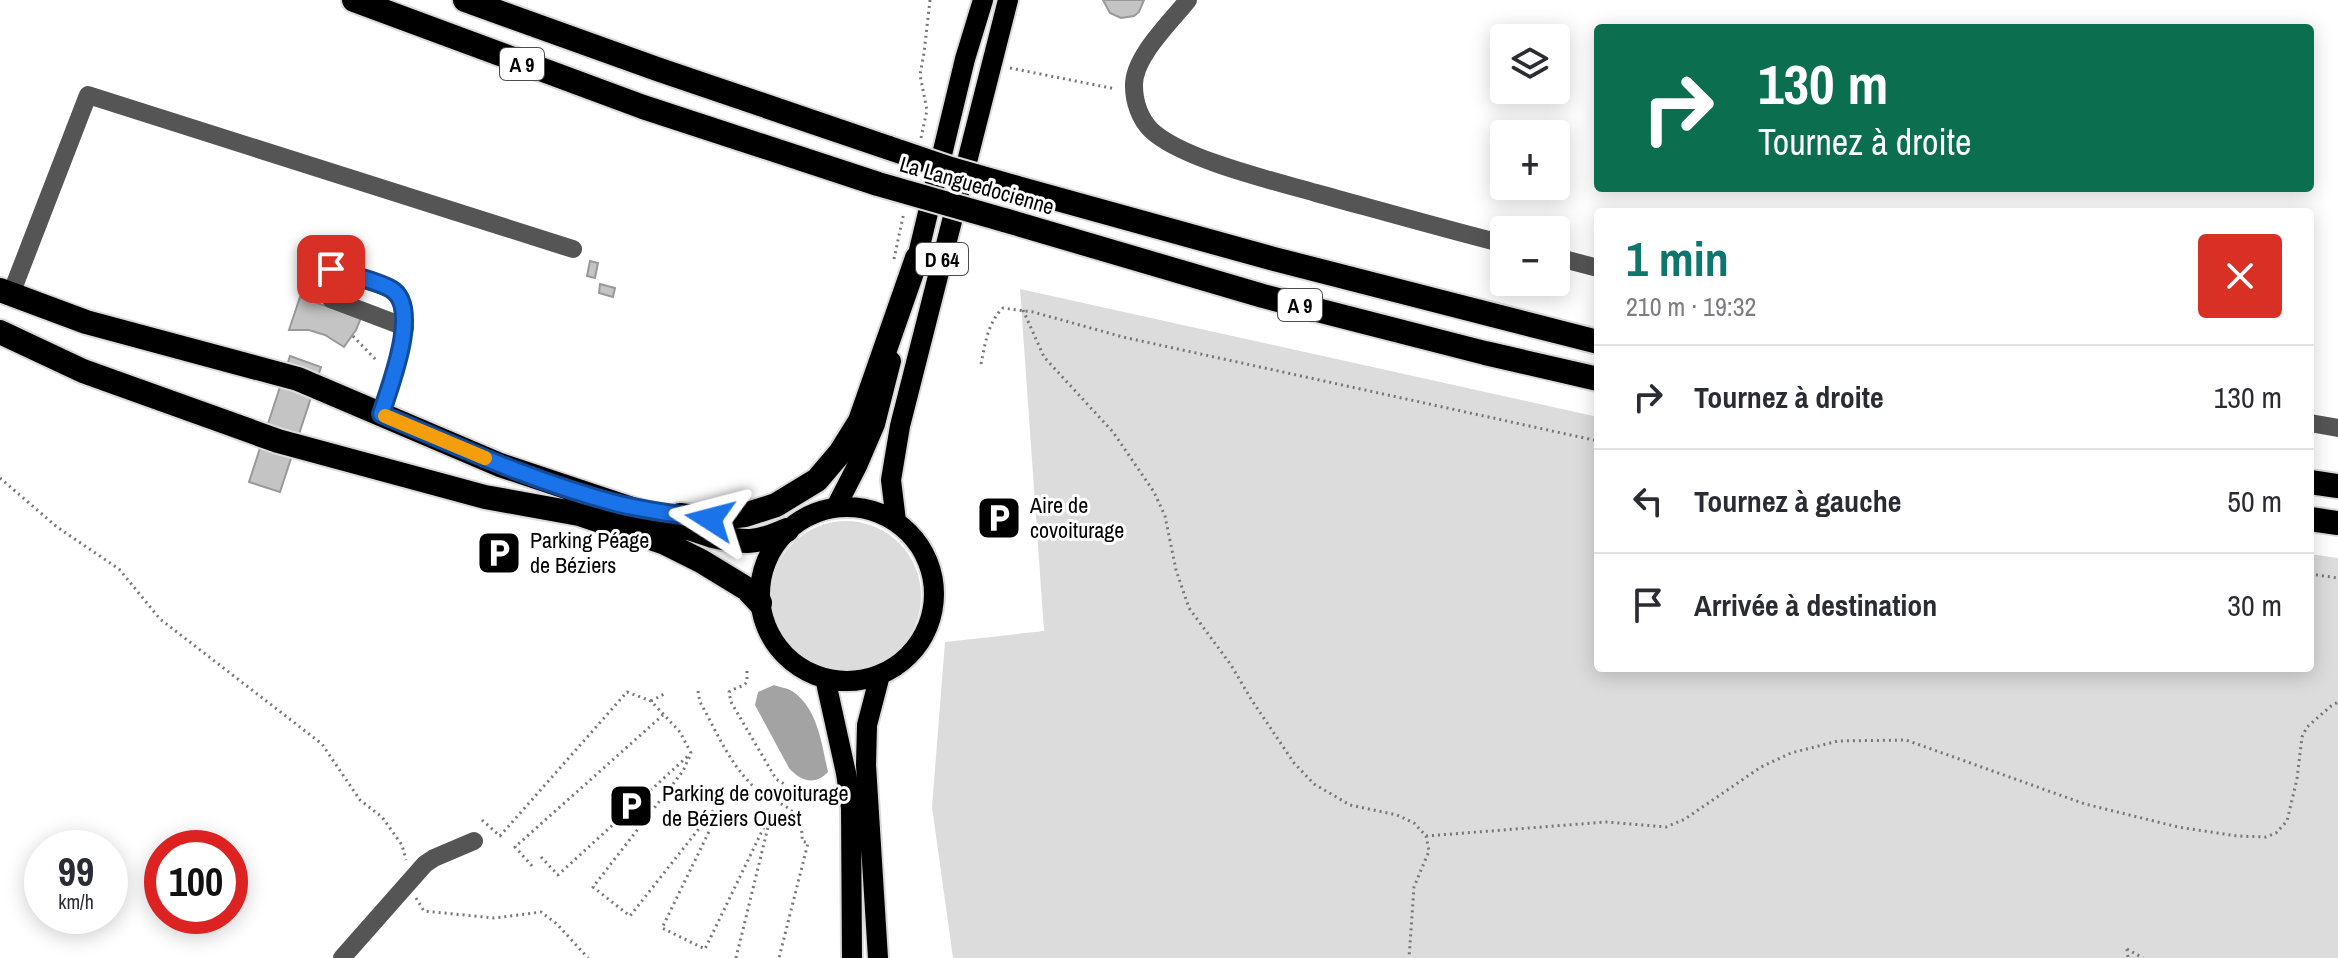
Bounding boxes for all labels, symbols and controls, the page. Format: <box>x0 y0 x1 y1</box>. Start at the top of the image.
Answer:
map controls <box>1490 24 1570 296</box>
button: layers <box>1490 24 1570 104</box>
text: 130 m <box>1758 46 1888 121</box>
road number: A 9 <box>500 48 544 80</box>
icon: right <box>1626 56 1730 160</box>
text: Tournez à droite <box>1758 118 1971 166</box>
button: + <box>1490 120 1570 200</box>
street label: La Languedocienne <box>896 149 1058 221</box>
button: − <box>1490 216 1570 296</box>
text: 1 min <box>1626 226 1729 291</box>
button: close <box>2198 234 2282 318</box>
pin <box>297 235 365 303</box>
road number: D 64 <box>916 243 968 275</box>
icon: arrive <box>309 247 353 291</box>
road number: A 9 <box>1278 289 1322 321</box>
text: 210 m · 19:32 <box>1626 289 1756 324</box>
icon: right <box>1626 375 1670 419</box>
text: Tournez à droite <box>1694 377 1884 417</box>
text: 130 m <box>2214 377 2282 417</box>
position arrow <box>668 477 752 561</box>
icon: left <box>1626 479 1670 523</box>
text: Tournez à gauche <box>1694 481 1901 521</box>
text: 50 m <box>2227 481 2282 521</box>
place label: Aire de covoiturage <box>1029 490 1124 545</box>
parking icon: Aire de covoiturage <box>975 494 1023 542</box>
place label: Parking Péage de Béziers <box>530 525 649 580</box>
parking icon: Parking Péage de Béziers <box>475 529 523 577</box>
icon: arrive <box>1626 583 1670 627</box>
text: Arrivée à destination <box>1694 585 1937 625</box>
text: 30 m <box>2227 585 2282 625</box>
place label: Parking de covoiturage de Béziers Ouest <box>662 778 849 833</box>
parking icon: Parking de covoiturage de Béziers Ouest <box>607 782 655 830</box>
speed limit sign: 100 <box>144 830 248 934</box>
text: 99 <box>58 845 94 898</box>
text: km/h <box>58 888 94 915</box>

